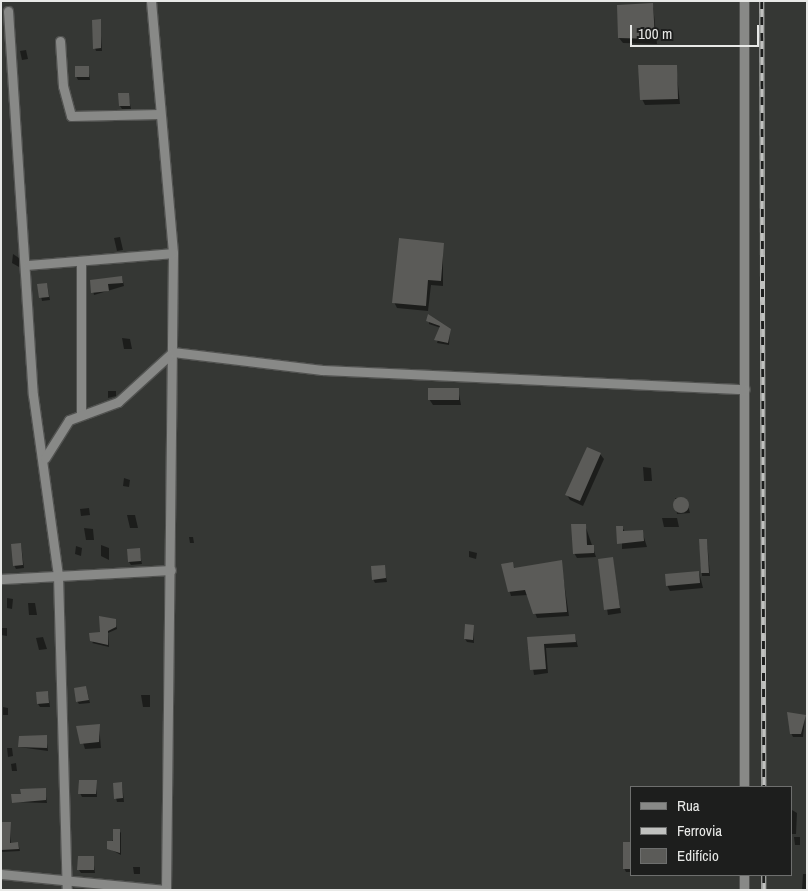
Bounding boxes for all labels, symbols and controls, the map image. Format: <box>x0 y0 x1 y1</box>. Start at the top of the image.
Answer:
scale bar <box>633 15 762 47</box>
text: 100 m <box>638 23 672 44</box>
legend <box>630 786 793 876</box>
text: Rua <box>677 795 700 816</box>
text: Ferrovia <box>677 820 722 841</box>
text: Edifício <box>677 845 719 866</box>

